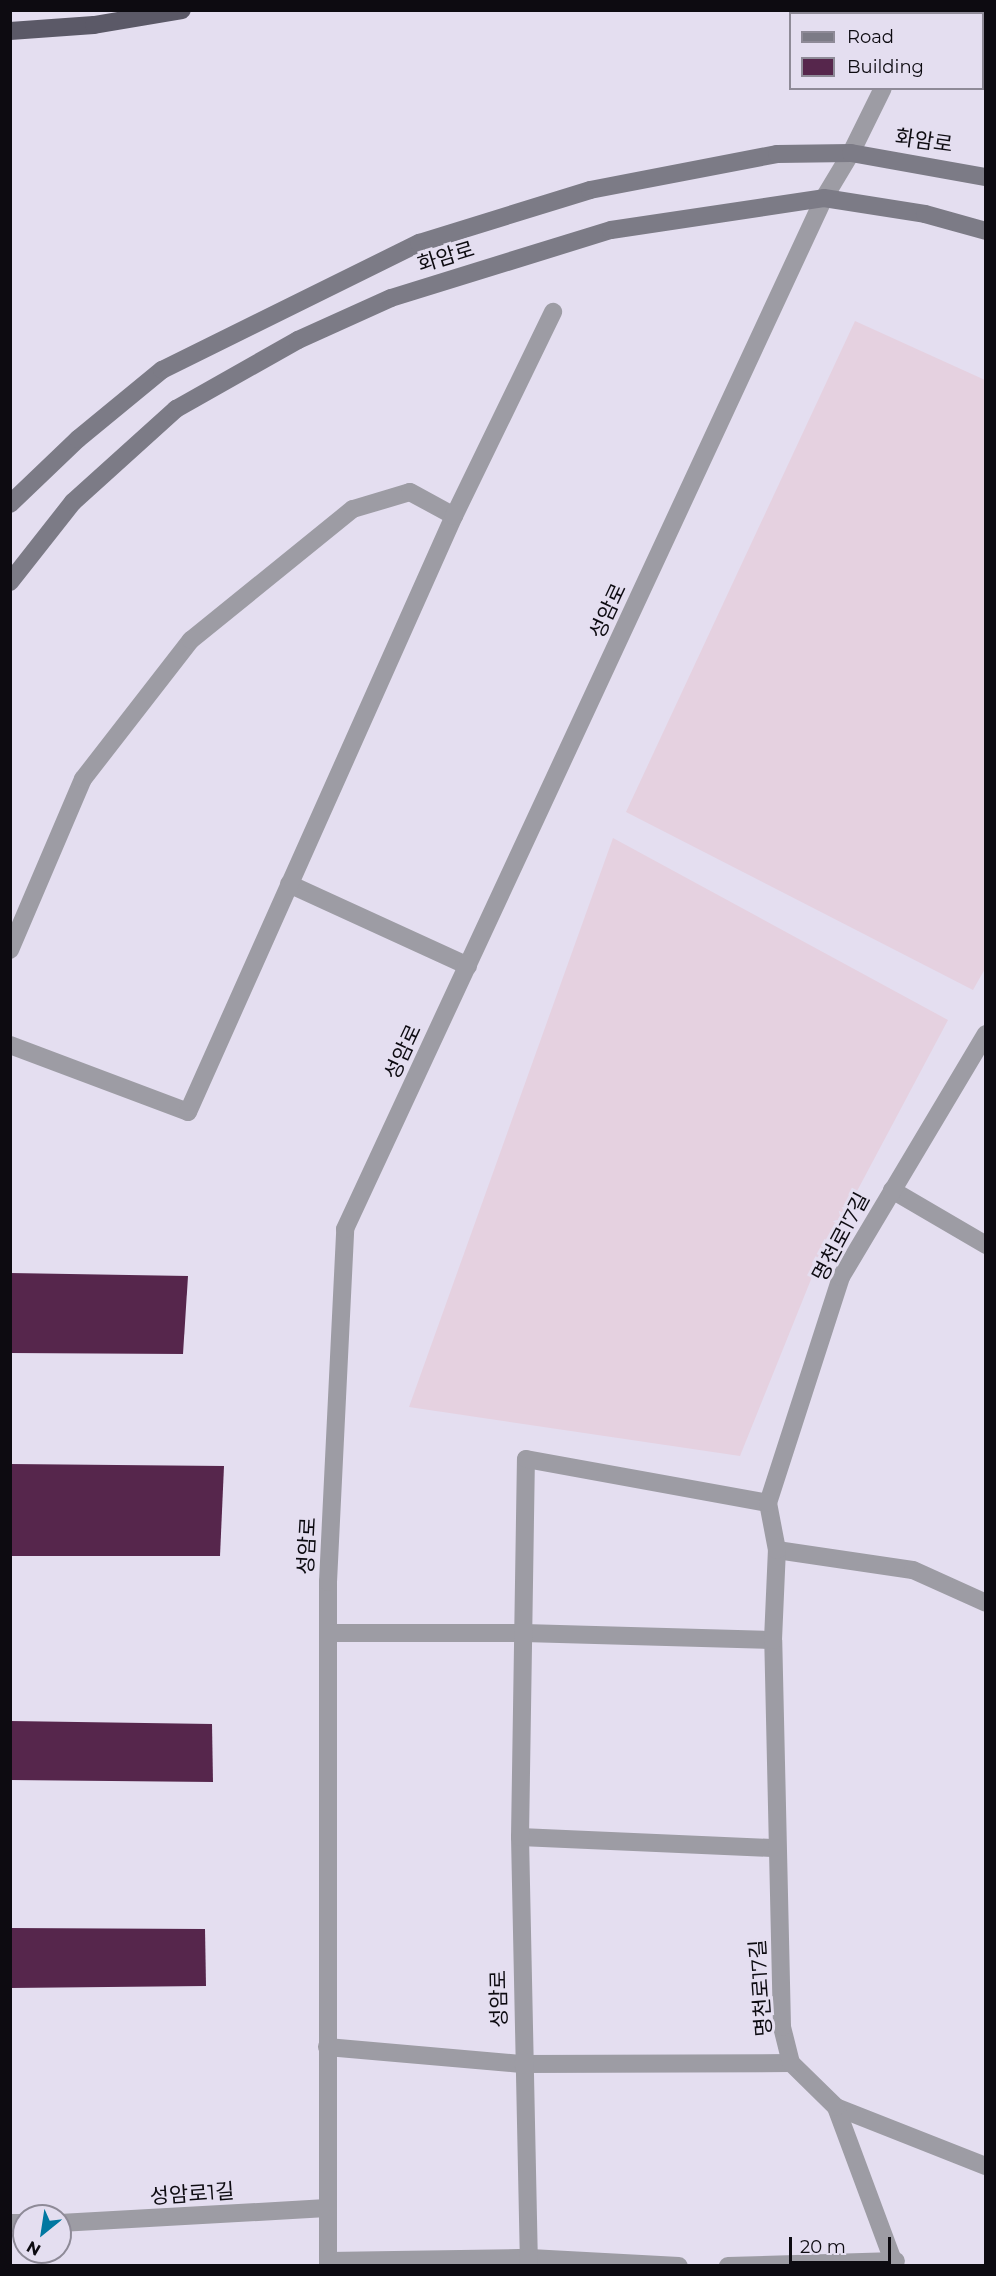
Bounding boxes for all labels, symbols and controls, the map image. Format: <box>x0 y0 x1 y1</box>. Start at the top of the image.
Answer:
legend <box>789 12 984 90</box>
text: Road <box>847 26 894 48</box>
text: Building <box>847 56 924 78</box>
street label: 화암로 <box>894 124 954 158</box>
street label: 화암로 <box>415 236 477 278</box>
street label: 성암로 <box>584 579 632 643</box>
street label: 성암로 <box>379 1020 427 1084</box>
street label: 명천로17길 <box>807 1188 875 1286</box>
street label: 성암로 <box>293 1516 321 1576</box>
street label: 명천로17길 <box>745 1939 777 2037</box>
street label: 성암로 <box>486 1970 512 2028</box>
street label: 성암로1길 <box>149 2178 235 2210</box>
north arrow <box>12 2204 72 2264</box>
scale bar <box>792 2225 894 2263</box>
text: 20 m <box>800 2236 846 2258</box>
text: N <box>23 2237 44 2260</box>

